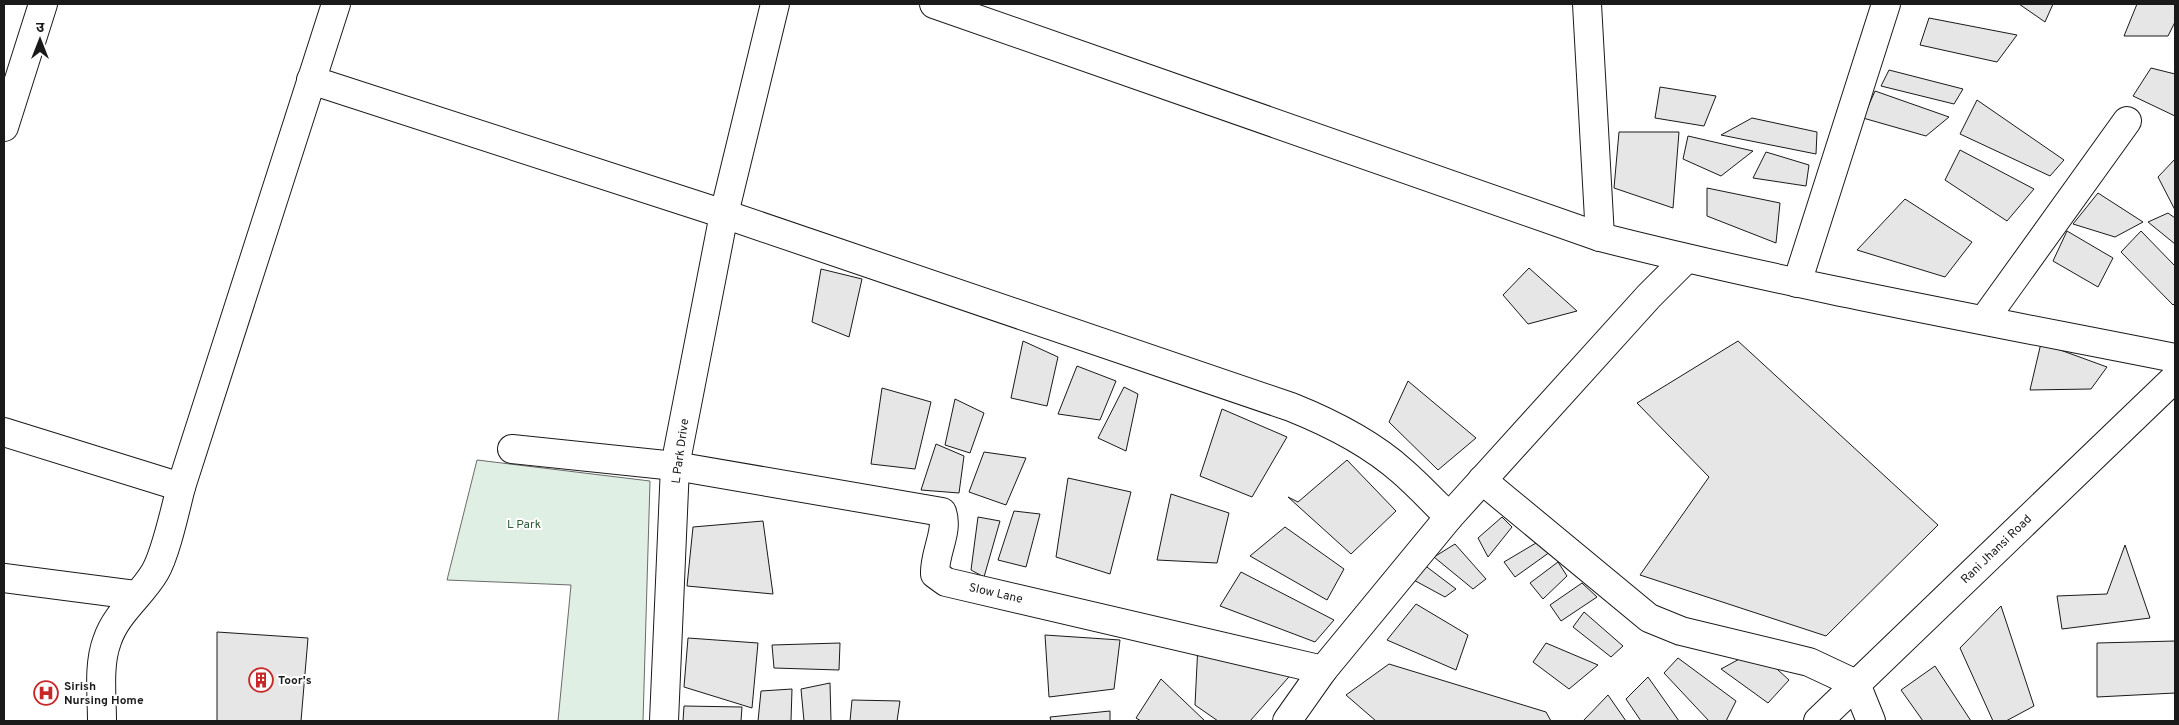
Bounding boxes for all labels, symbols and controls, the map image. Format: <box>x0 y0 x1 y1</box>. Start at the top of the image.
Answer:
north arrow <box>15 15 65 65</box>
text: उ <box>36 20 45 37</box>
street label: L Park Drive <box>669 418 693 485</box>
street label: Rani Jhansi Road <box>1958 512 2036 588</box>
park label: L Park <box>507 517 541 533</box>
street label: Slow Lane <box>967 580 1024 608</box>
building icon: Toor's <box>248 667 274 693</box>
place label: Toor's <box>278 673 312 689</box>
place label: Sirish Nursing Home <box>64 679 144 709</box>
hospital icon: Sirish Nursing Home <box>33 680 59 706</box>

